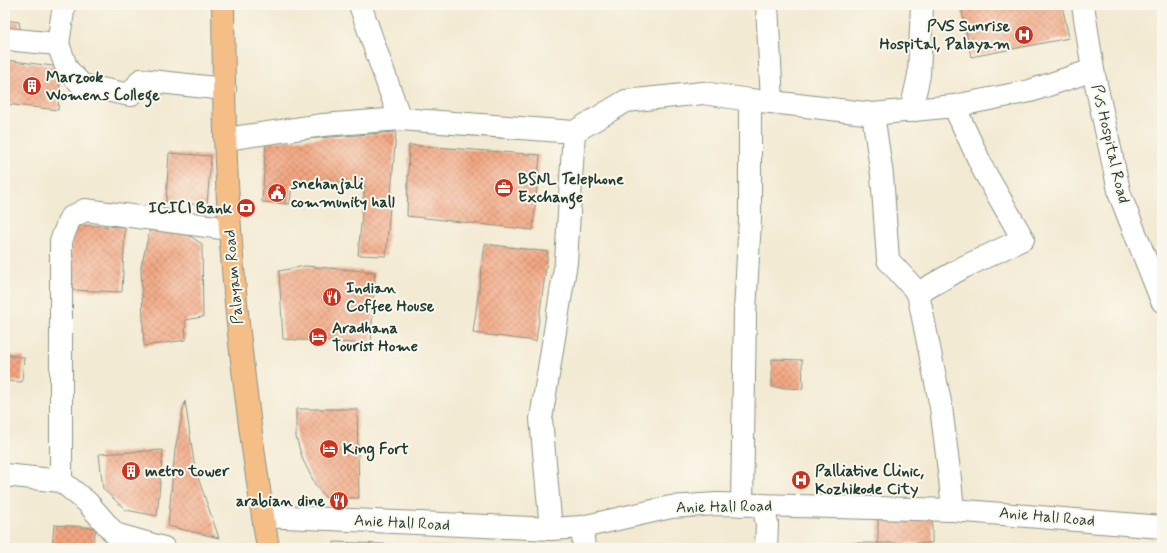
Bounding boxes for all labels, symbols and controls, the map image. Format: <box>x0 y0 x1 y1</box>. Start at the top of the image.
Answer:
place label: PVS Sunrise Hospital, Palayam <box>880 16 1010 55</box>
hospital icon: PVS Sunrise Hospital, Palayam <box>1013 24 1035 46</box>
place label: Marzook Womens College <box>45 67 160 108</box>
building icon: Marzook Womens College <box>21 75 43 97</box>
street label: Pvs Hospital Road <box>1086 82 1134 206</box>
place label: BSNL Telephone Exchange <box>518 169 624 210</box>
place label: snehanjali community hall <box>290 174 395 213</box>
office icon: BSNL Telephone Exchange <box>493 177 515 199</box>
public building icon: snehanjali community hall <box>266 182 288 204</box>
bank icon: ICICI Bank <box>235 197 257 219</box>
place label: ICICI Bank <box>149 198 233 219</box>
street label: Palayam Road <box>219 229 249 325</box>
place label: Indian Coffee House <box>346 278 435 317</box>
restaurant icon: Indian Coffee House <box>321 286 343 308</box>
place label: Aradhana Tourist Home <box>332 318 418 357</box>
hotel icon: Aradhana Tourist Home <box>307 326 329 348</box>
hotel icon: King Fort <box>318 438 340 460</box>
place label: King Fort <box>343 439 409 462</box>
building icon: metro tower <box>120 460 142 482</box>
place label: metro tower <box>145 461 230 482</box>
place label: Palliative Clinic, Kozhikode City <box>815 461 924 500</box>
hospital icon: Palliative Clinic, Kozhikode City <box>790 469 812 491</box>
restaurant icon: arabian dine <box>328 490 350 512</box>
place label: arabian dine <box>236 491 325 512</box>
street label: Anie Hall Road <box>676 496 772 518</box>
street label: Anie Hall Road <box>998 502 1096 532</box>
street label: Anie Hall Road <box>353 510 451 536</box>

